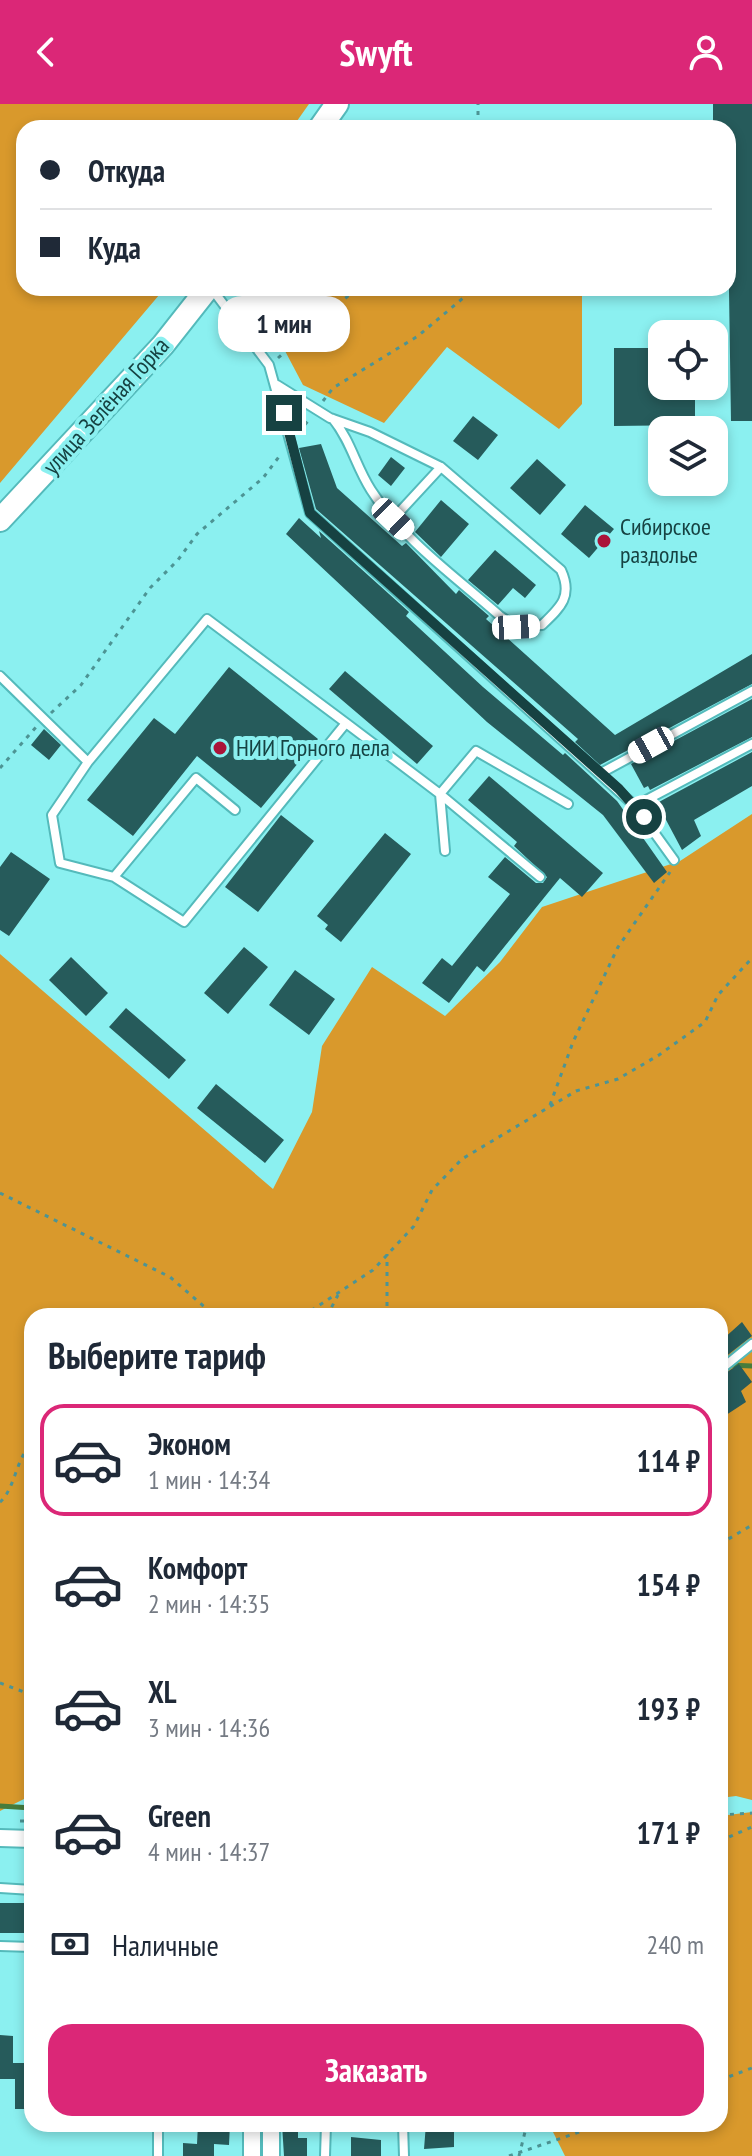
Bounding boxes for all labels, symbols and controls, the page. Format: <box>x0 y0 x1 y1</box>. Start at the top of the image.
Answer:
text: Swyft <box>340 29 412 76</box>
icon: back <box>24 30 68 74</box>
icon: person <box>684 30 728 74</box>
text: Откуда <box>88 151 165 190</box>
text: Куда <box>88 228 141 267</box>
callout: 1 мин <box>218 297 350 353</box>
text: 1 мин <box>256 307 312 340</box>
map controls <box>648 320 728 496</box>
button: locate <box>648 320 728 400</box>
street label: улица Зелёная Горка <box>36 330 176 481</box>
route end <box>266 395 302 431</box>
button: layers <box>648 416 728 496</box>
car <box>367 494 419 544</box>
place label: Сибирское раздолье <box>620 511 711 570</box>
marker: Сибирское раздолье <box>595 532 613 550</box>
car <box>491 614 541 640</box>
car <box>624 723 678 767</box>
place label: НИИ Горного дела <box>236 732 390 763</box>
marker: НИИ Горного дела <box>211 739 229 757</box>
route start <box>626 799 662 835</box>
text: Выберите тариф <box>48 1332 266 1379</box>
icon: car <box>52 1424 124 1496</box>
text: Эконом <box>148 1424 231 1463</box>
text: 114 ₽ <box>636 1441 700 1480</box>
text: 1 мин · 14:34 <box>148 1463 270 1496</box>
icon: car <box>52 1548 124 1620</box>
text: Комфорт <box>148 1548 247 1587</box>
text: 154 ₽ <box>636 1565 700 1604</box>
text: 2 мин · 14:35 <box>148 1587 270 1620</box>
icon: car <box>52 1672 124 1744</box>
text: XL <box>148 1672 177 1711</box>
text: 193 ₽ <box>636 1689 700 1728</box>
text: 3 мин · 14:36 <box>148 1711 270 1744</box>
icon: car <box>52 1796 124 1868</box>
text: Green <box>148 1796 211 1835</box>
text: 171 ₽ <box>636 1813 700 1852</box>
text: 4 мин · 14:37 <box>148 1835 270 1868</box>
icon: cash <box>48 1922 92 1966</box>
text: Наличные <box>112 1925 219 1964</box>
text: 240 m <box>646 1928 704 1961</box>
button: Заказать <box>48 2024 704 2116</box>

